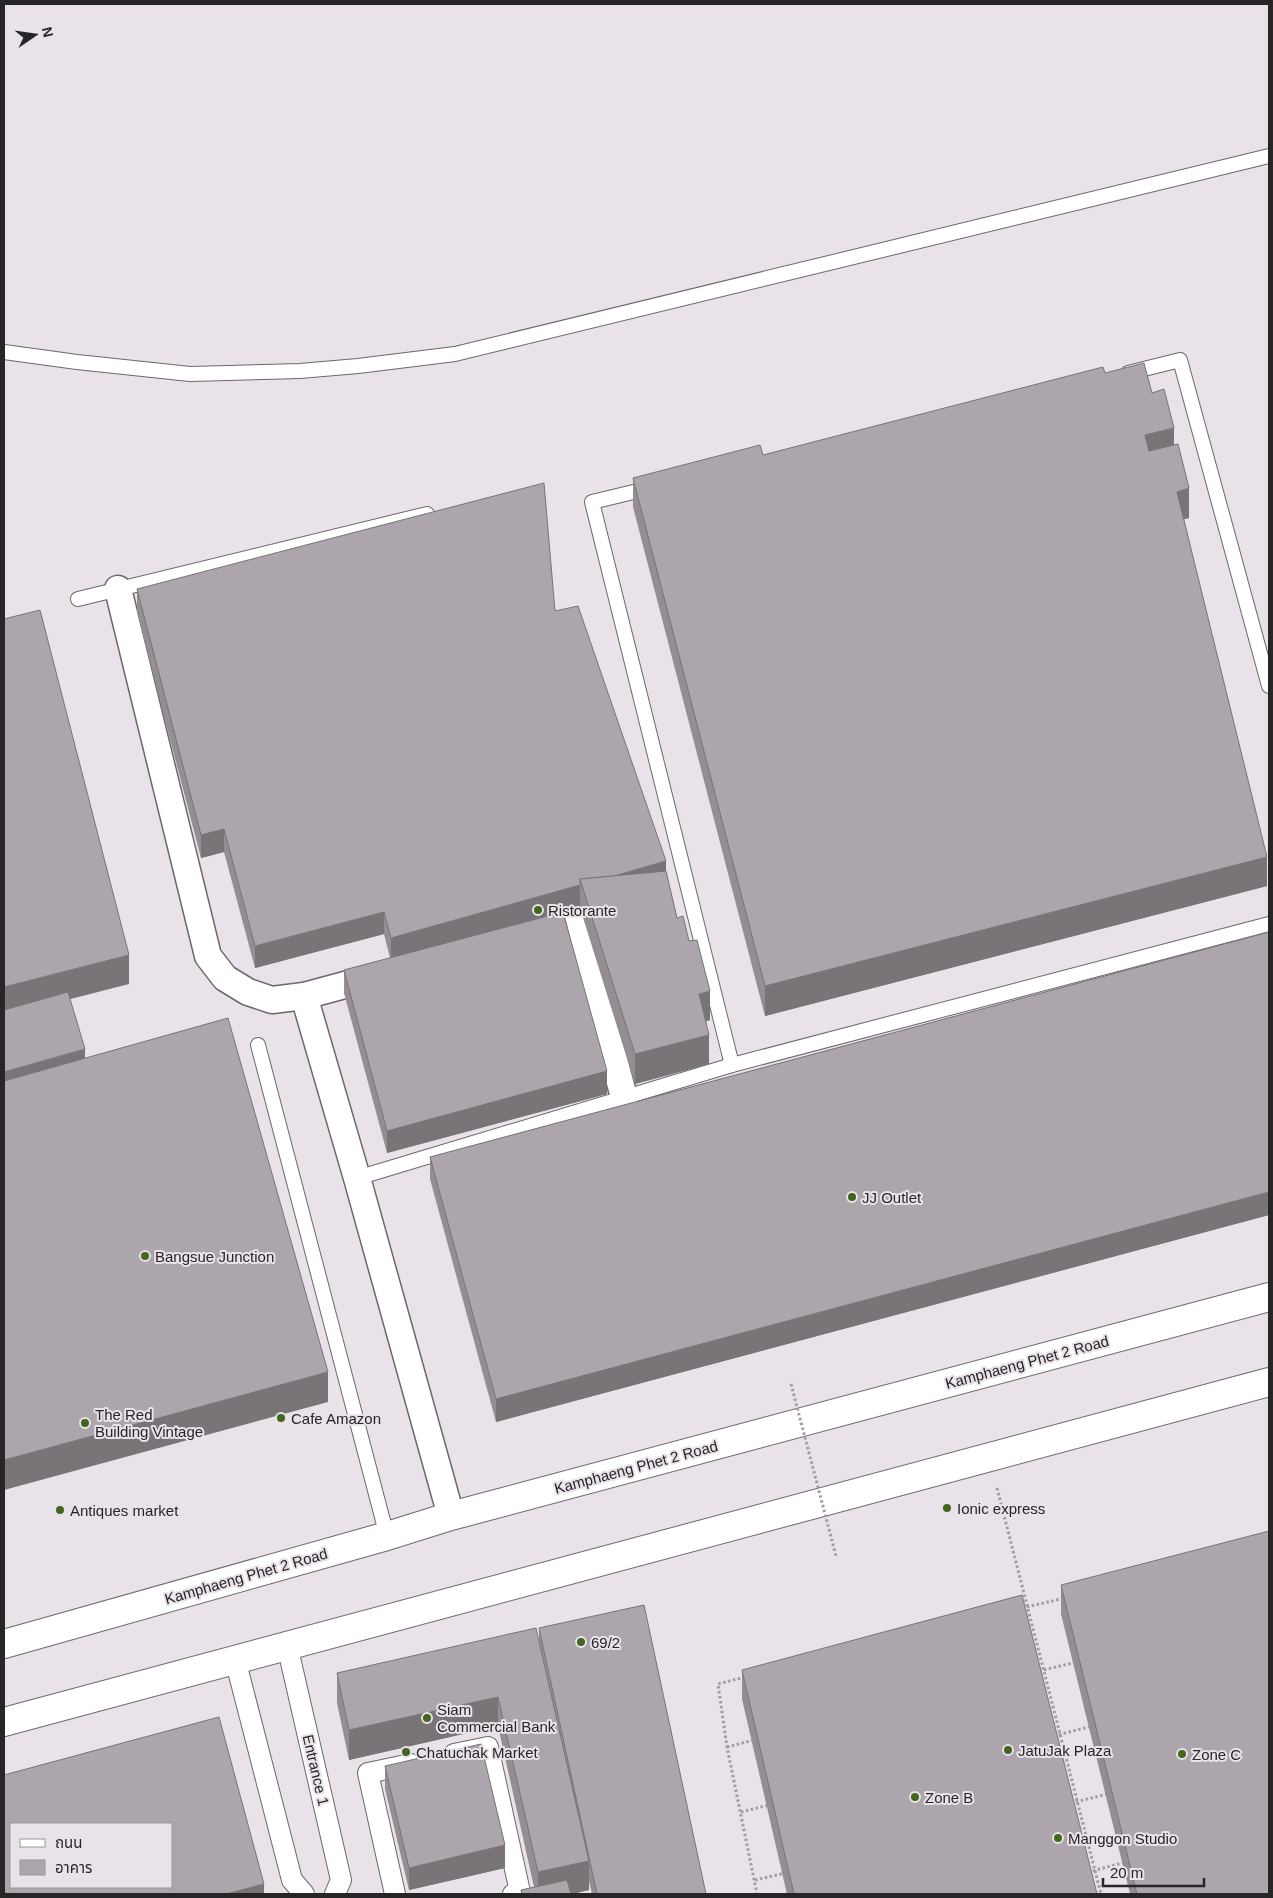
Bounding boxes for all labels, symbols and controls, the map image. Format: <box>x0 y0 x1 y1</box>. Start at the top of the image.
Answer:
north arrow <box>10 10 60 60</box>
text: N <box>39 25 57 39</box>
place label: Ristorante <box>548 902 616 919</box>
marker: Ristorante <box>532 904 544 916</box>
place label: JJ Outlet <box>862 1189 922 1206</box>
marker: JJ Outlet <box>846 1191 858 1203</box>
place label: Bangsue Junction <box>155 1248 274 1265</box>
marker: Bangsue Junction <box>139 1250 151 1262</box>
street label: Kamphaeng Phet 2 Road <box>943 1332 1111 1392</box>
place label: The Red Building Vintage <box>95 1406 203 1440</box>
place label: Cafe Amazon <box>291 1410 381 1427</box>
marker: Cafe Amazon <box>275 1412 287 1424</box>
marker: The Red Building Vintage <box>79 1417 91 1429</box>
street label: Kamphaeng Phet 2 Road <box>552 1437 720 1497</box>
place label: Ionic express <box>957 1500 1045 1517</box>
place label: Antiques market <box>70 1502 179 1519</box>
marker: Ionic express <box>941 1502 953 1514</box>
marker: Antiques market <box>54 1504 66 1516</box>
street label: Kamphaeng Phet 2 Road <box>163 1545 329 1607</box>
place label: 69/2 <box>591 1634 620 1651</box>
marker: 69/2 <box>575 1636 587 1648</box>
place label: Siam Commercial Bank <box>437 1701 556 1735</box>
marker: Siam Commercial Bank <box>421 1712 433 1724</box>
street label: Entrance 1 <box>300 1733 332 1807</box>
place label: JatuJak Plaza <box>1018 1742 1112 1759</box>
place label: Chatuchak Market <box>416 1744 539 1761</box>
marker: JatuJak Plaza <box>1002 1744 1014 1756</box>
marker: Chatuchak Market <box>400 1746 412 1758</box>
place label: Zone C <box>1192 1746 1241 1763</box>
marker: Zone C <box>1176 1748 1188 1760</box>
place label: Zone B <box>925 1789 973 1806</box>
marker: Zone B <box>909 1791 921 1803</box>
legend <box>10 1823 172 1888</box>
place label: Manggon Studio <box>1068 1830 1177 1847</box>
marker: Manggon Studio <box>1052 1832 1064 1844</box>
text: ถนน <box>55 1834 82 1851</box>
scale bar <box>1103 1856 1204 1888</box>
text: อาคาร <box>55 1859 92 1876</box>
text: 20 m <box>1110 1864 1143 1881</box>

